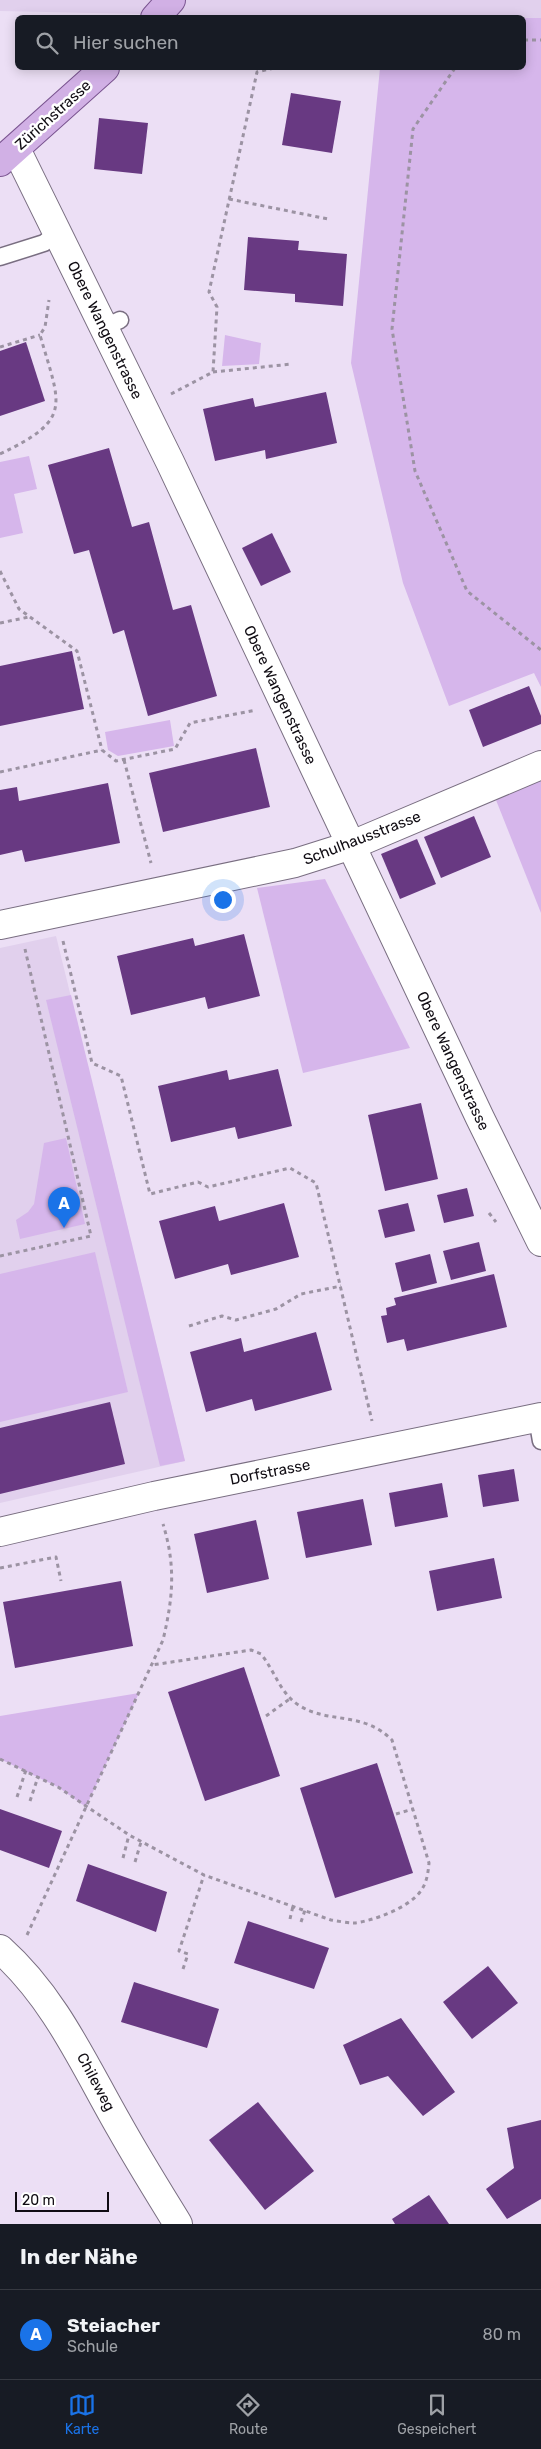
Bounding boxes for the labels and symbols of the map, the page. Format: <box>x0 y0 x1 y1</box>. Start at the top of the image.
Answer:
street label: Zürichstrasse <box>11 76 95 154</box>
street label: Obere Wangenstrasse <box>64 258 146 402</box>
street label: Obere Wangenstrasse <box>240 623 320 767</box>
street label: Schulhausstrasse <box>301 807 423 869</box>
your location <box>210 887 236 913</box>
street label: Obere Wangenstrasse <box>413 989 493 1133</box>
pin: A <box>48 1187 80 1228</box>
street label: Dorfstrasse <box>228 1455 312 1489</box>
street label: Chileweg <box>73 2050 119 2114</box>
scale bar <box>15 2189 109 2212</box>

